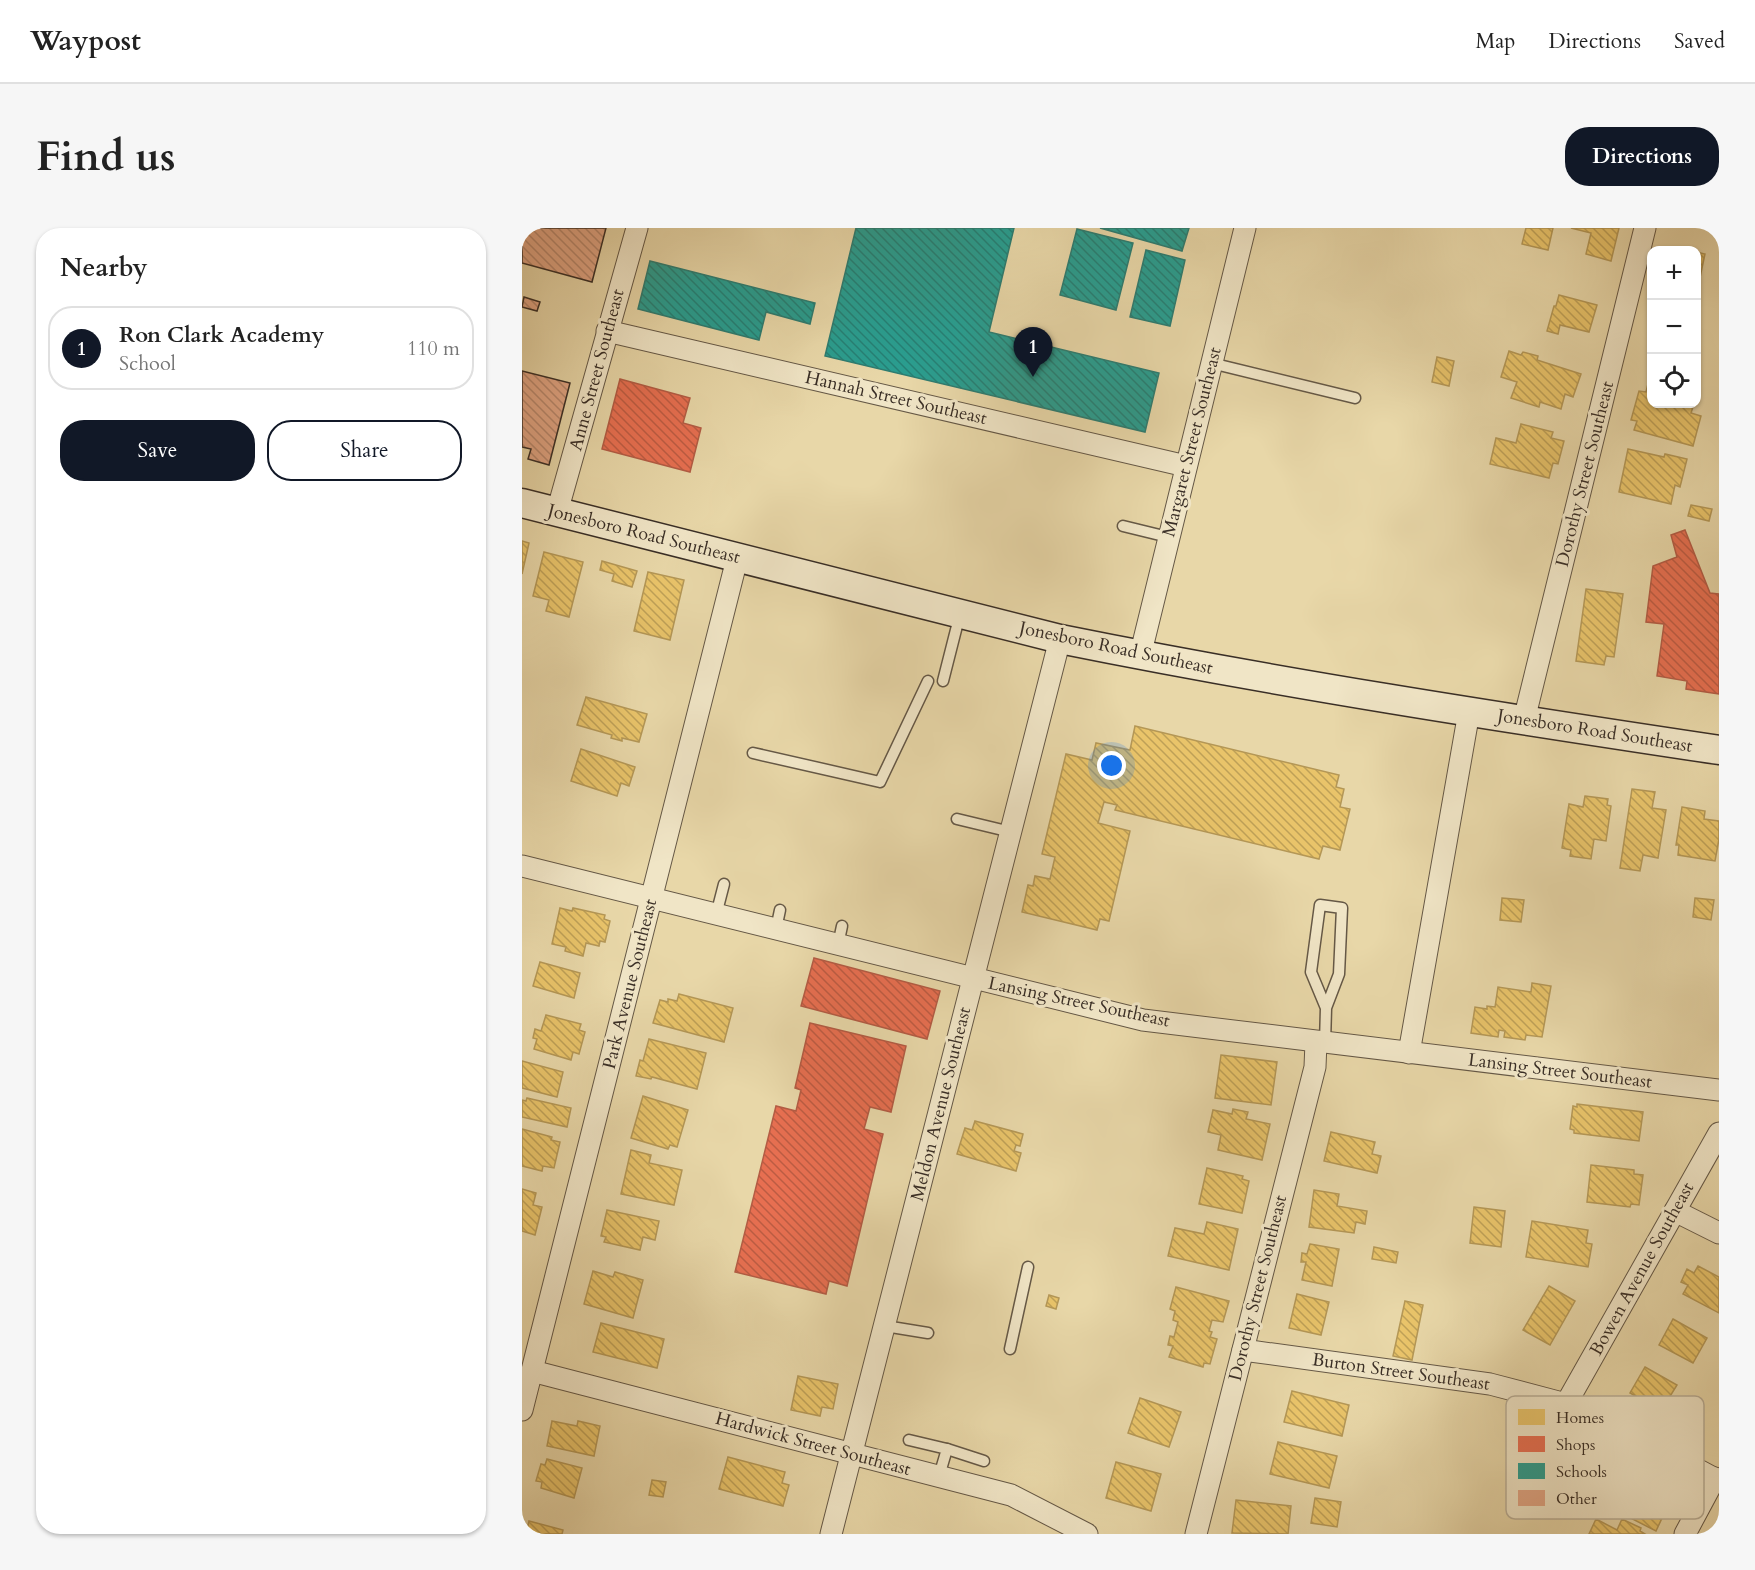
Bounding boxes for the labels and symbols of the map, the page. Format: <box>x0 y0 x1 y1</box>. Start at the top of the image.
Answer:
street label: Anne Street Southeast <box>563 286 631 454</box>
pin: 1 <box>1014 328 1052 377</box>
street label: Margaret Street Southeast <box>1156 344 1228 539</box>
street label: Hannah Street Southeast <box>803 365 990 431</box>
street label: Dorothy Street Southeast <box>1550 378 1620 569</box>
street label: Jonesboro Road Southeast <box>542 497 743 570</box>
street label: Jonesboro Road Southeast <box>1014 615 1215 681</box>
street label: Jonesboro Road Southeast <box>1493 703 1695 759</box>
your location <box>1097 751 1126 780</box>
street label: Park Avenue Southeast <box>597 896 663 1072</box>
street label: Lansing Street Southeast <box>986 971 1172 1034</box>
street label: Meldon Avenue Southeast <box>905 1004 977 1204</box>
street label: Lansing Street Southeast <box>1467 1047 1654 1095</box>
street label: Bowen Avenue Southeast <box>1584 1178 1700 1360</box>
street label: Dorothy Street Southeast <box>1223 1192 1293 1383</box>
street label: Burton Street Southeast <box>1311 1347 1492 1397</box>
legend <box>1506 1396 1704 1519</box>
street label: Hardwick Street Southeast <box>713 1406 914 1482</box>
text: Homes <box>1556 1407 1604 1429</box>
text: Shops <box>1556 1434 1595 1456</box>
text: Schools <box>1556 1461 1607 1483</box>
text: Other <box>1556 1488 1597 1510</box>

